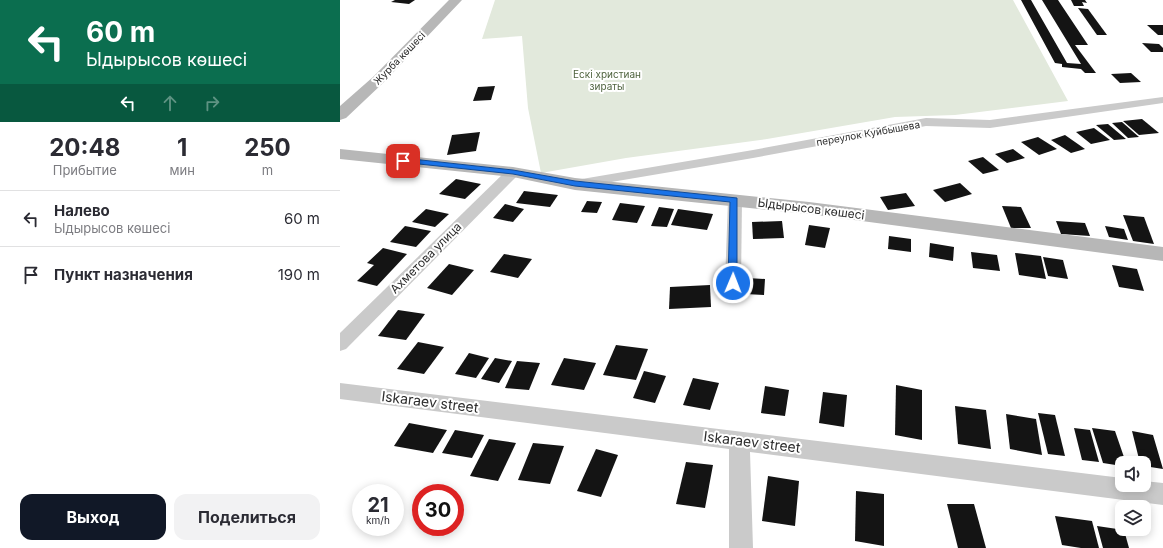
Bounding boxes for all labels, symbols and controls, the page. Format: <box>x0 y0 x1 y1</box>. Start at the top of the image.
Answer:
text: 60 m <box>86 15 155 49</box>
icon: left <box>20 16 72 68</box>
street label: Журба көшесі <box>371 29 427 87</box>
text: Ыдырысов көшесі <box>86 49 247 70</box>
park label: Ескі христиан зираты <box>573 68 641 92</box>
icon: left <box>117 92 139 114</box>
icon: ahead <box>159 92 181 114</box>
icon: right <box>201 92 223 114</box>
street label: переулок Куйбышева <box>815 118 921 148</box>
text: 20:48 <box>49 133 120 162</box>
text: 1 <box>177 133 187 162</box>
text: 250 <box>244 133 291 162</box>
pin <box>386 144 420 178</box>
icon: arrive <box>392 150 414 172</box>
text: Прибытие <box>53 162 117 178</box>
text: мин <box>170 162 195 178</box>
text: m <box>262 162 273 178</box>
street label: Ыдырысов көшесі <box>757 195 865 223</box>
text: Налево <box>54 201 110 220</box>
icon: left <box>20 208 42 230</box>
text: 60 m <box>284 209 320 228</box>
street label: Ахметова улица <box>387 219 464 296</box>
text: Ыдырысов көшесі <box>54 220 170 236</box>
position arrow <box>712 262 754 304</box>
icon: arrive <box>20 264 42 286</box>
text: Пункт назначения <box>54 265 193 284</box>
text: 190 m <box>278 265 320 284</box>
street label: Iskaraev street <box>381 387 480 416</box>
street label: Iskaraev street <box>703 427 802 456</box>
map controls <box>1115 456 1151 536</box>
button: sound <box>1115 456 1151 492</box>
speed limit sign: 30 <box>412 484 464 536</box>
text: 21 <box>367 493 389 517</box>
button: Выход <box>20 494 166 540</box>
button: Поделиться <box>174 494 320 540</box>
button: layers <box>1115 500 1151 536</box>
text: km/h <box>366 514 390 526</box>

